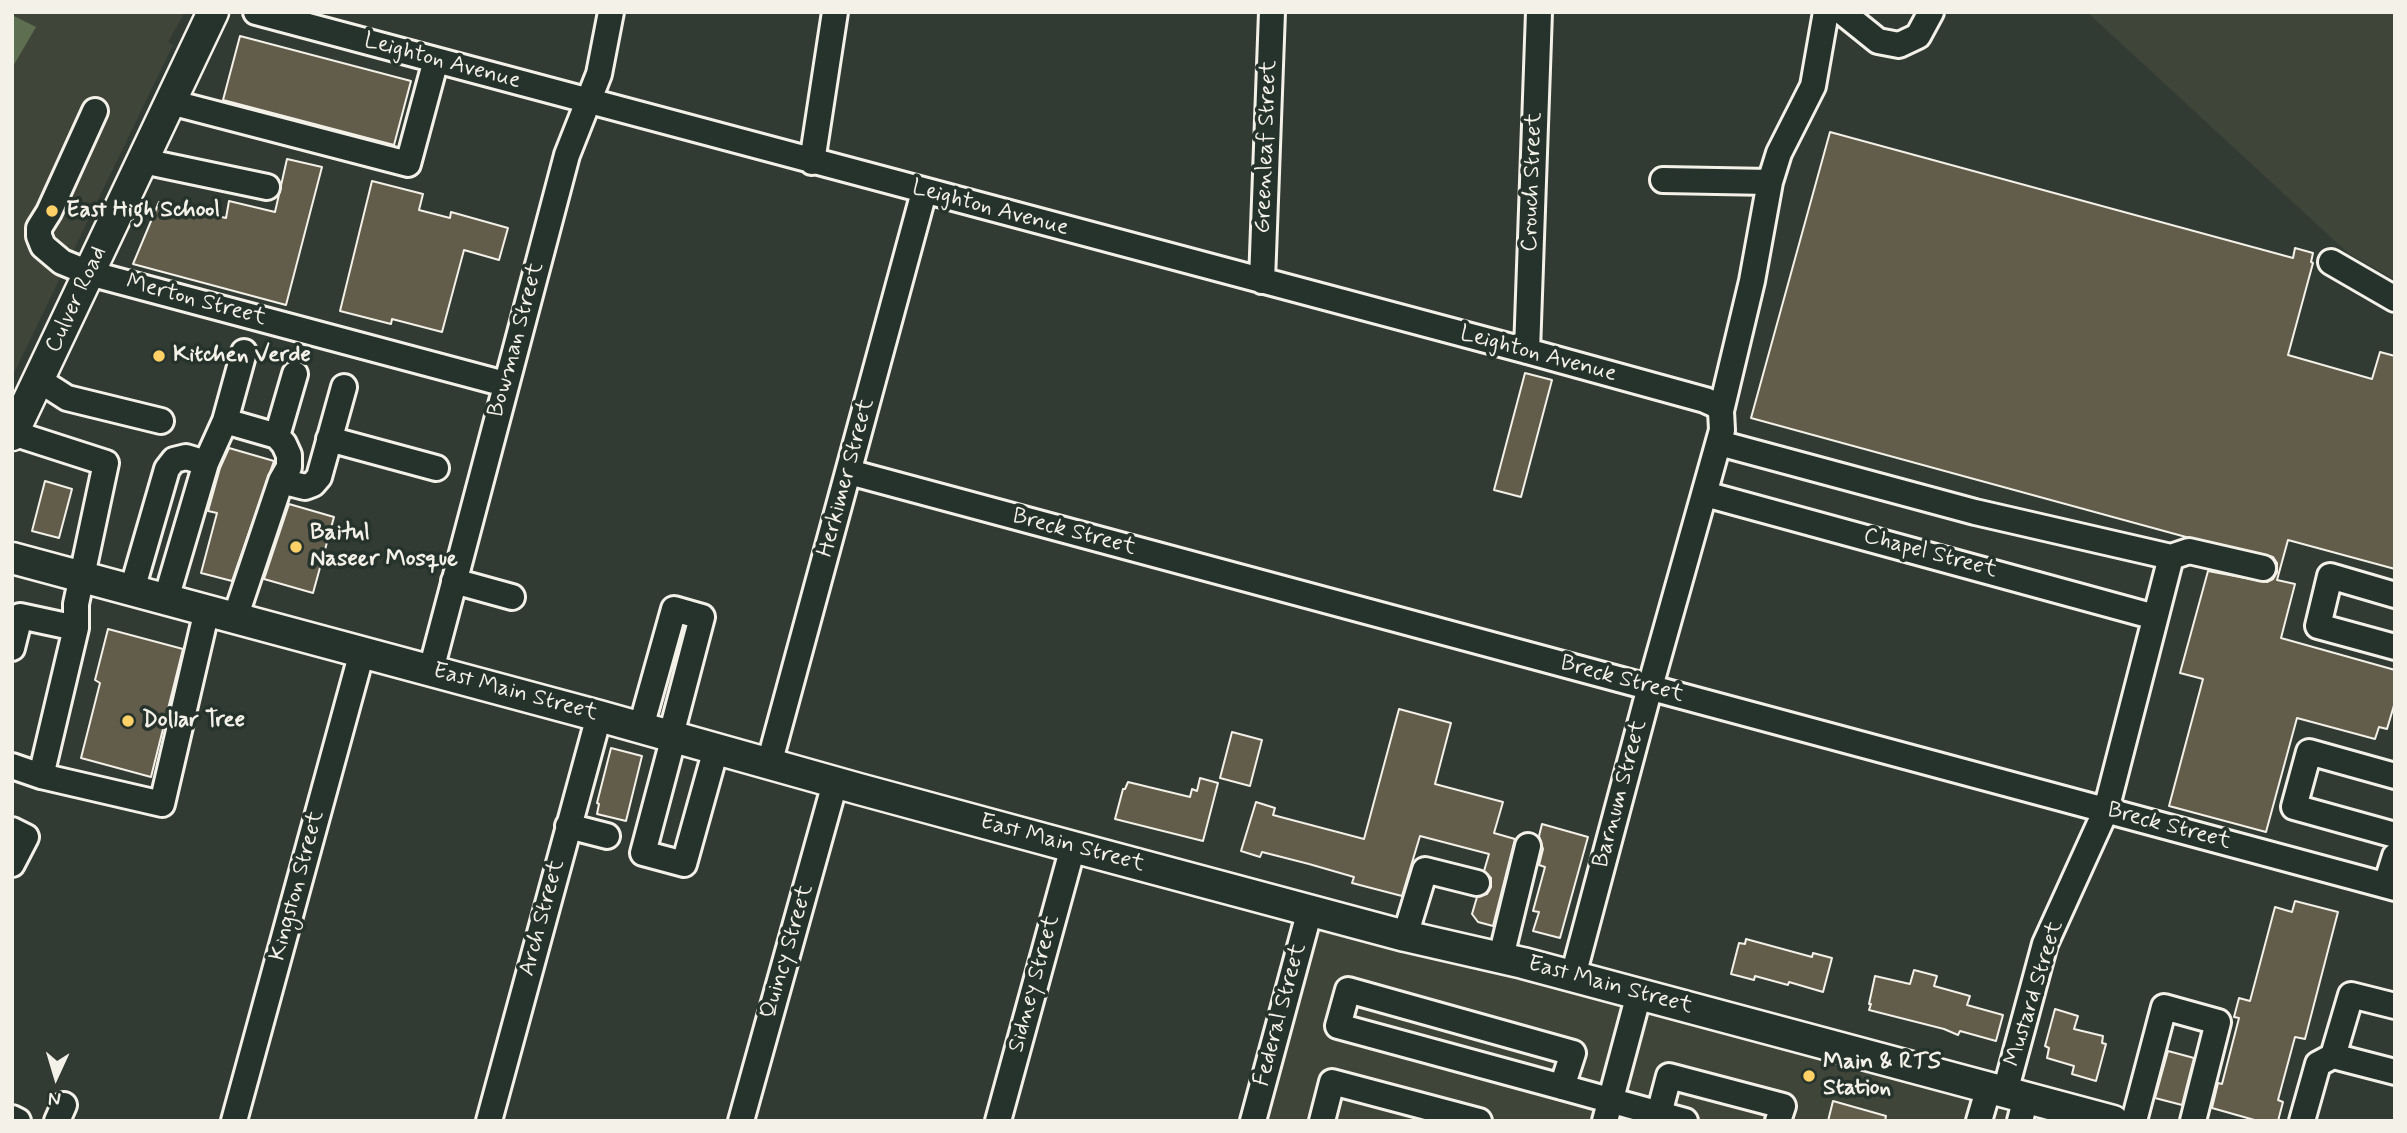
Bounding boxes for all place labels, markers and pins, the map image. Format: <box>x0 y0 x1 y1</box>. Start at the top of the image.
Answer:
place label: East High School <box>66 197 220 225</box>
marker: East High School <box>44 203 60 219</box>
place label: Kitchen Verde <box>173 342 311 370</box>
marker: Kitchen Verde <box>151 348 167 364</box>
place label: Baitul Naseer Mosque <box>310 520 458 574</box>
marker: Baitul Naseer Mosque <box>288 539 304 555</box>
place label: Dollar Tree <box>142 707 245 735</box>
marker: Dollar Tree <box>120 713 136 729</box>
place label: Main & RTS Station <box>1823 1049 1941 1103</box>
marker: Main & RTS Station <box>1801 1068 1817 1084</box>

